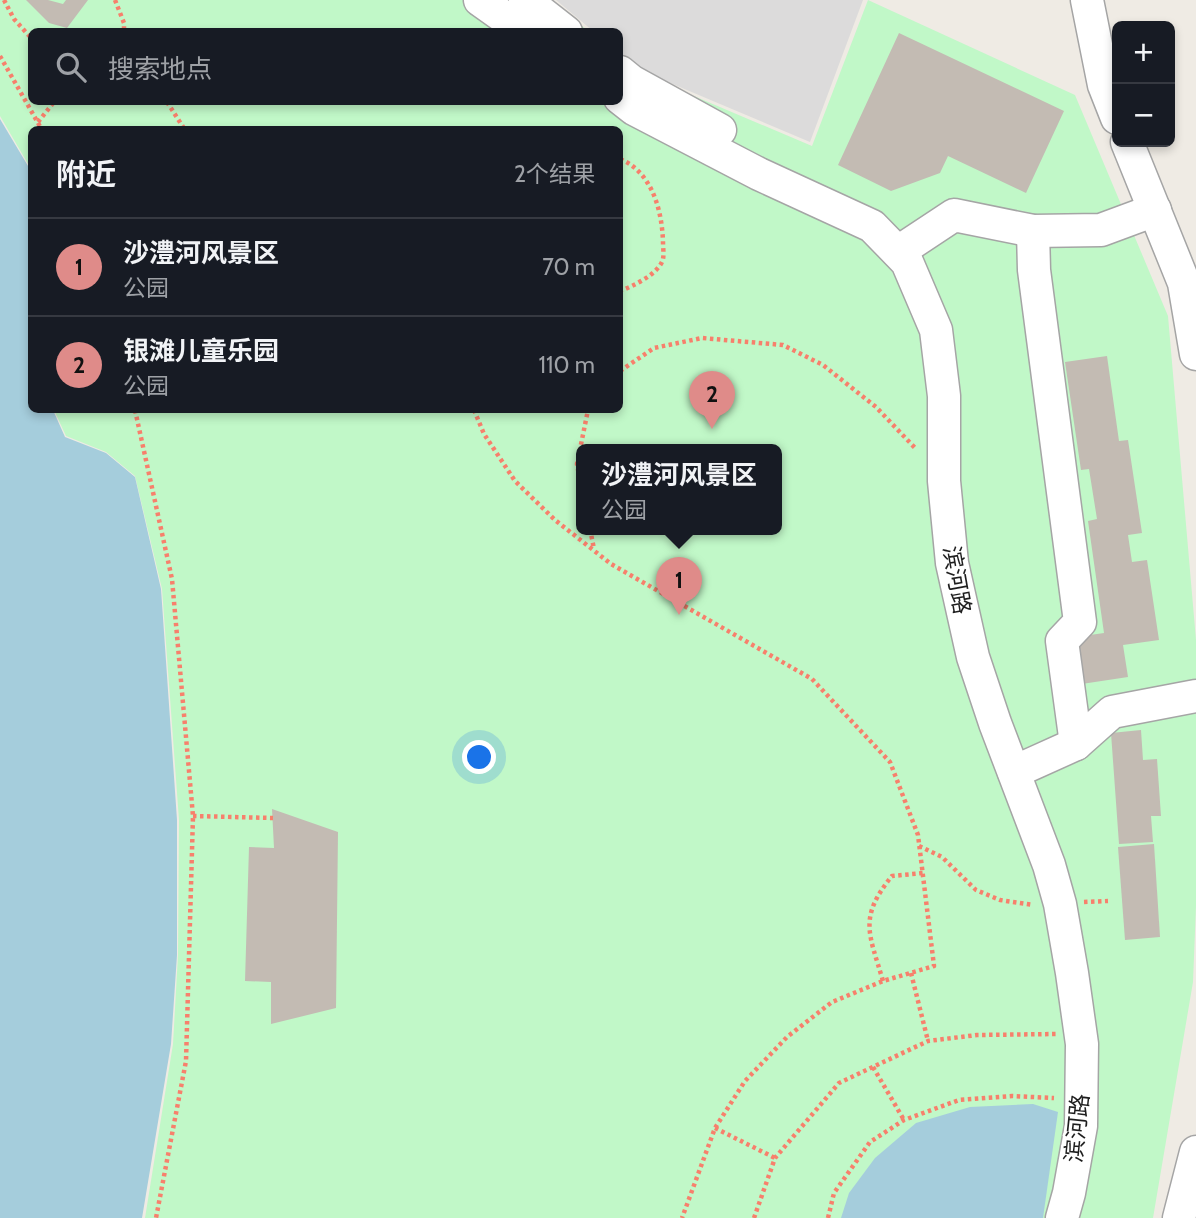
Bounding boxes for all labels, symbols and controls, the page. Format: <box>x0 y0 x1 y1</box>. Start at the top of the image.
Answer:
map controls <box>1112 21 1175 147</box>
button: + <box>1112 21 1175 84</box>
search box <box>28 28 623 105</box>
icon: search <box>52 48 90 86</box>
text: 搜索地点 <box>108 53 212 85</box>
button: − <box>1112 84 1175 147</box>
text: 附近 <box>56 156 116 193</box>
text: 2个结果 <box>514 160 595 188</box>
text: 沙澧河风景区 <box>123 237 279 269</box>
text: 1 <box>75 253 83 281</box>
text: 70 m <box>542 253 595 281</box>
text: 公园 <box>123 274 169 302</box>
text: 银滩儿童乐园 <box>123 335 279 367</box>
text: 2 <box>73 351 85 379</box>
text: 110 m <box>539 351 595 379</box>
pin: 2 <box>689 371 735 429</box>
text: 公园 <box>123 372 169 400</box>
popup <box>576 444 782 535</box>
text: 沙澧河风景区 <box>601 459 757 491</box>
text: 公园 <box>601 496 647 524</box>
street label: 滨河路 <box>937 544 977 616</box>
pin: 1 <box>656 557 702 615</box>
your location <box>462 740 496 774</box>
street label: 滨河路 <box>1059 1092 1095 1164</box>

